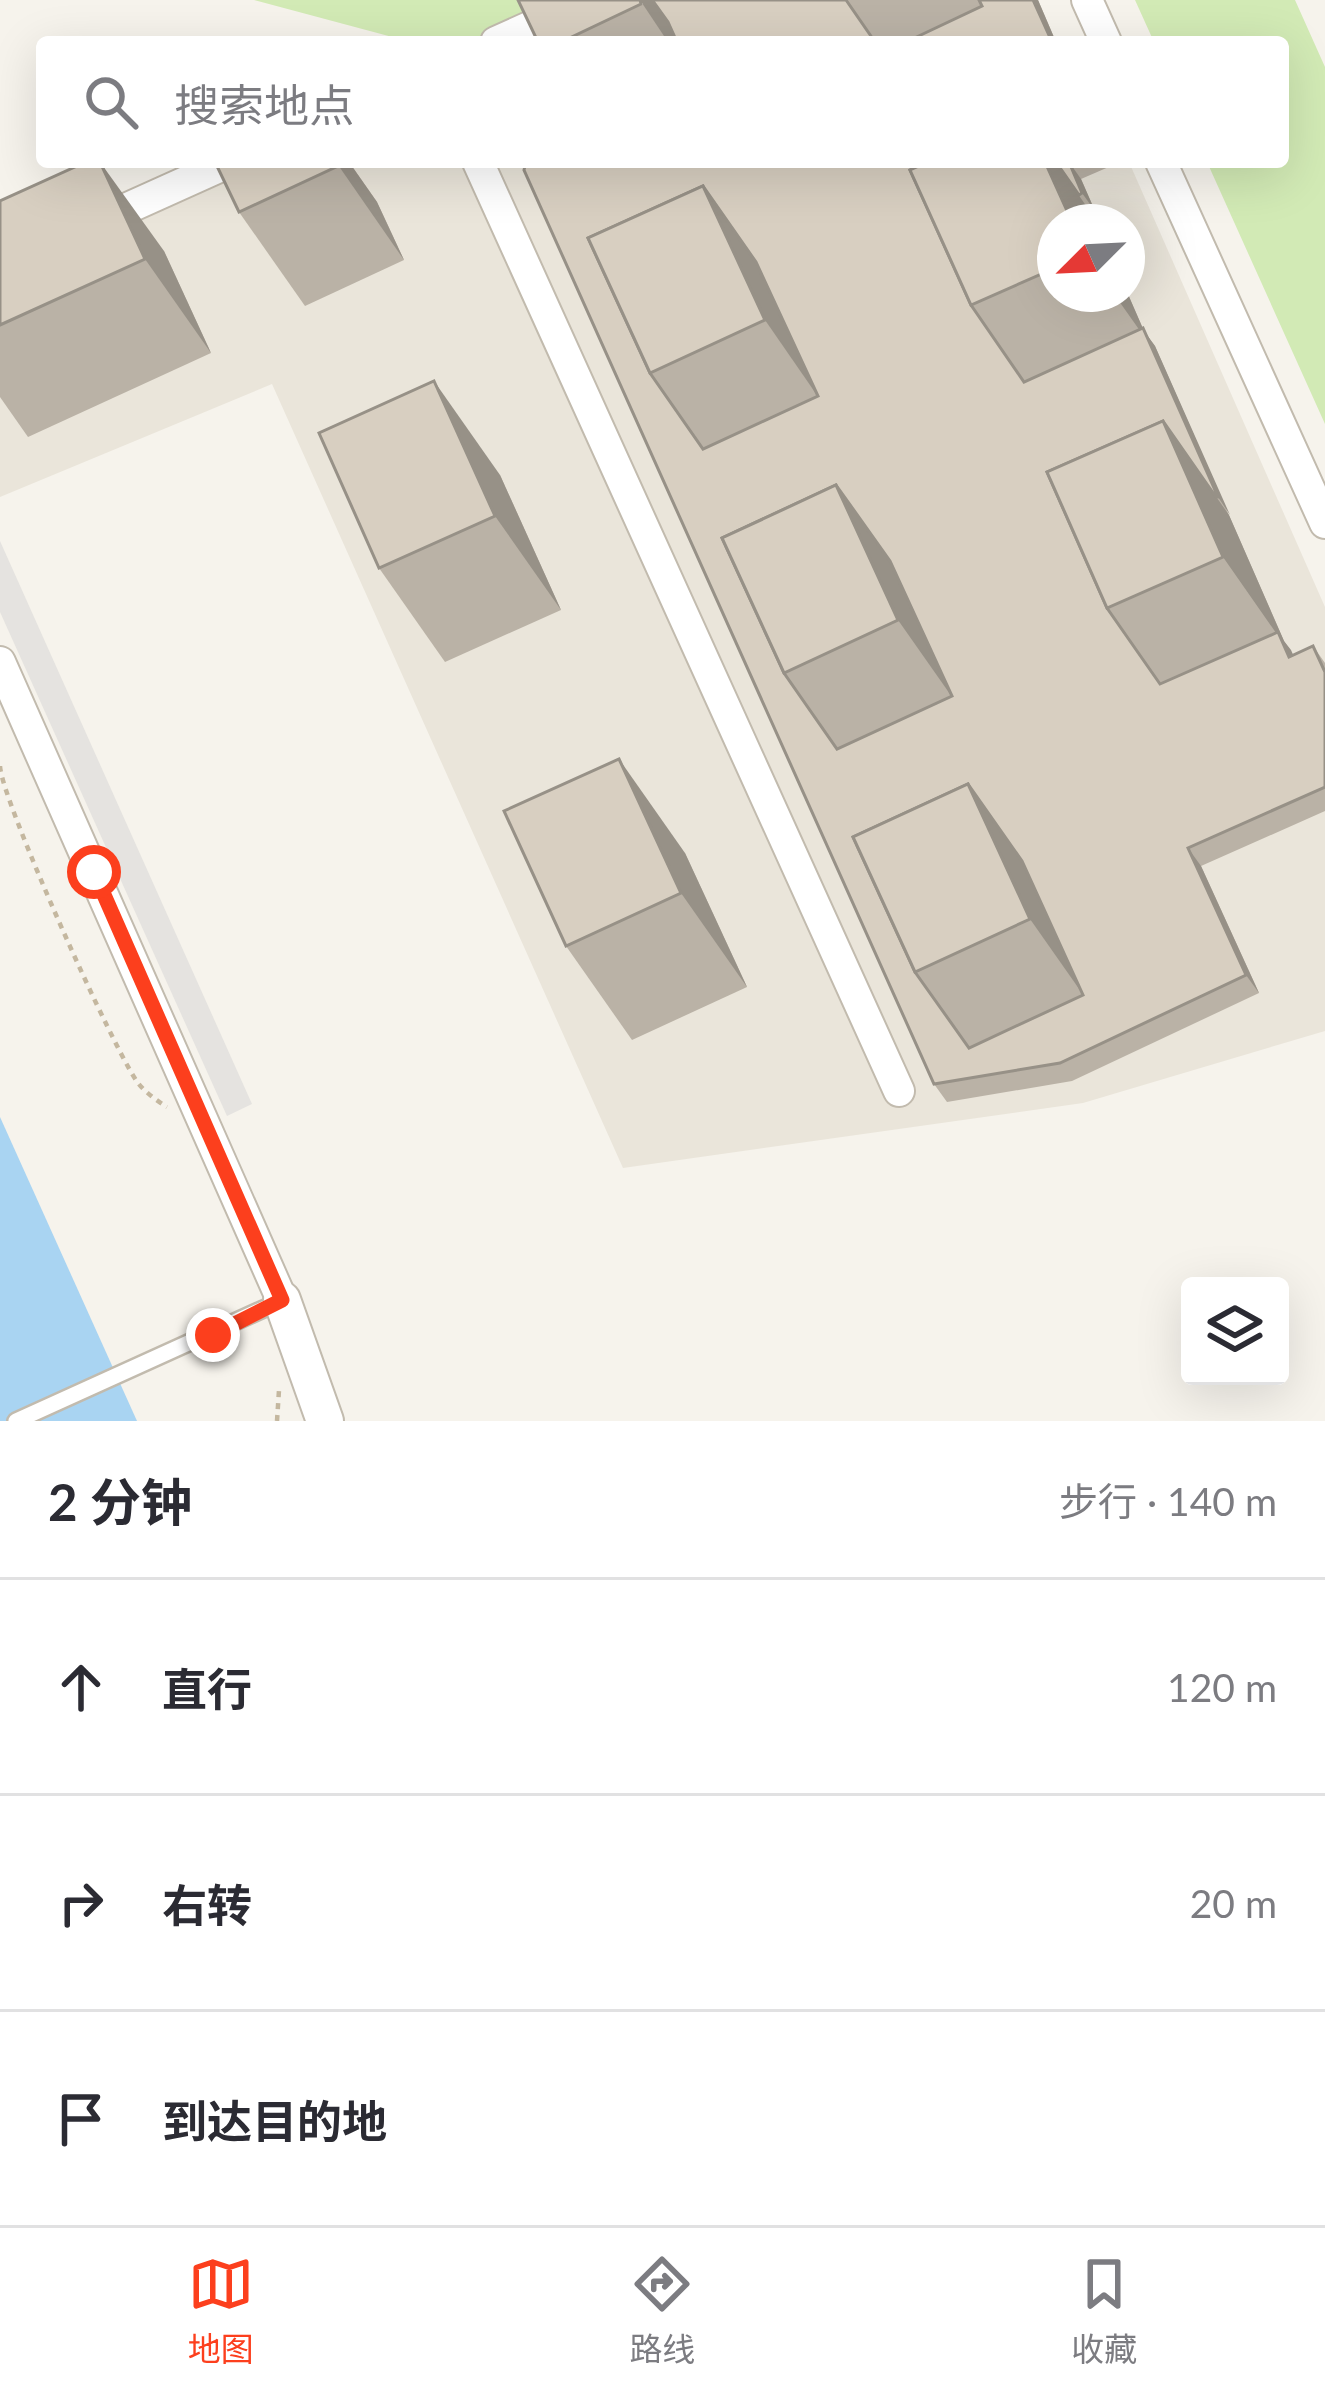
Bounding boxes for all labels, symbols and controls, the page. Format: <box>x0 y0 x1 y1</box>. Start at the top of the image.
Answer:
search box <box>36 36 1289 168</box>
icon: search <box>78 69 144 135</box>
text: 搜索地点 <box>174 78 354 132</box>
north arrow <box>1037 204 1145 312</box>
route start <box>67 845 121 899</box>
map controls <box>1181 1277 1289 1385</box>
button: layers <box>1181 1277 1289 1385</box>
route end <box>186 1308 240 1362</box>
text: 2 分钟 <box>48 1471 192 1532</box>
text: 步行 · 140 m <box>1059 1478 1277 1524</box>
icon: ahead <box>48 1654 114 1720</box>
text: 直行 <box>162 1662 252 1716</box>
text: 120 m <box>1167 1664 1277 1710</box>
icon: right <box>48 1870 114 1936</box>
text: 右转 <box>162 1878 252 1932</box>
text: 20 m <box>1190 1880 1277 1926</box>
icon: arrive <box>48 2086 114 2152</box>
text: 到达目的地 <box>162 2094 387 2148</box>
tab: 地图 <box>188 2251 254 2371</box>
tab: 路线 <box>629 2251 695 2371</box>
tab: 收藏 <box>1071 2251 1137 2371</box>

